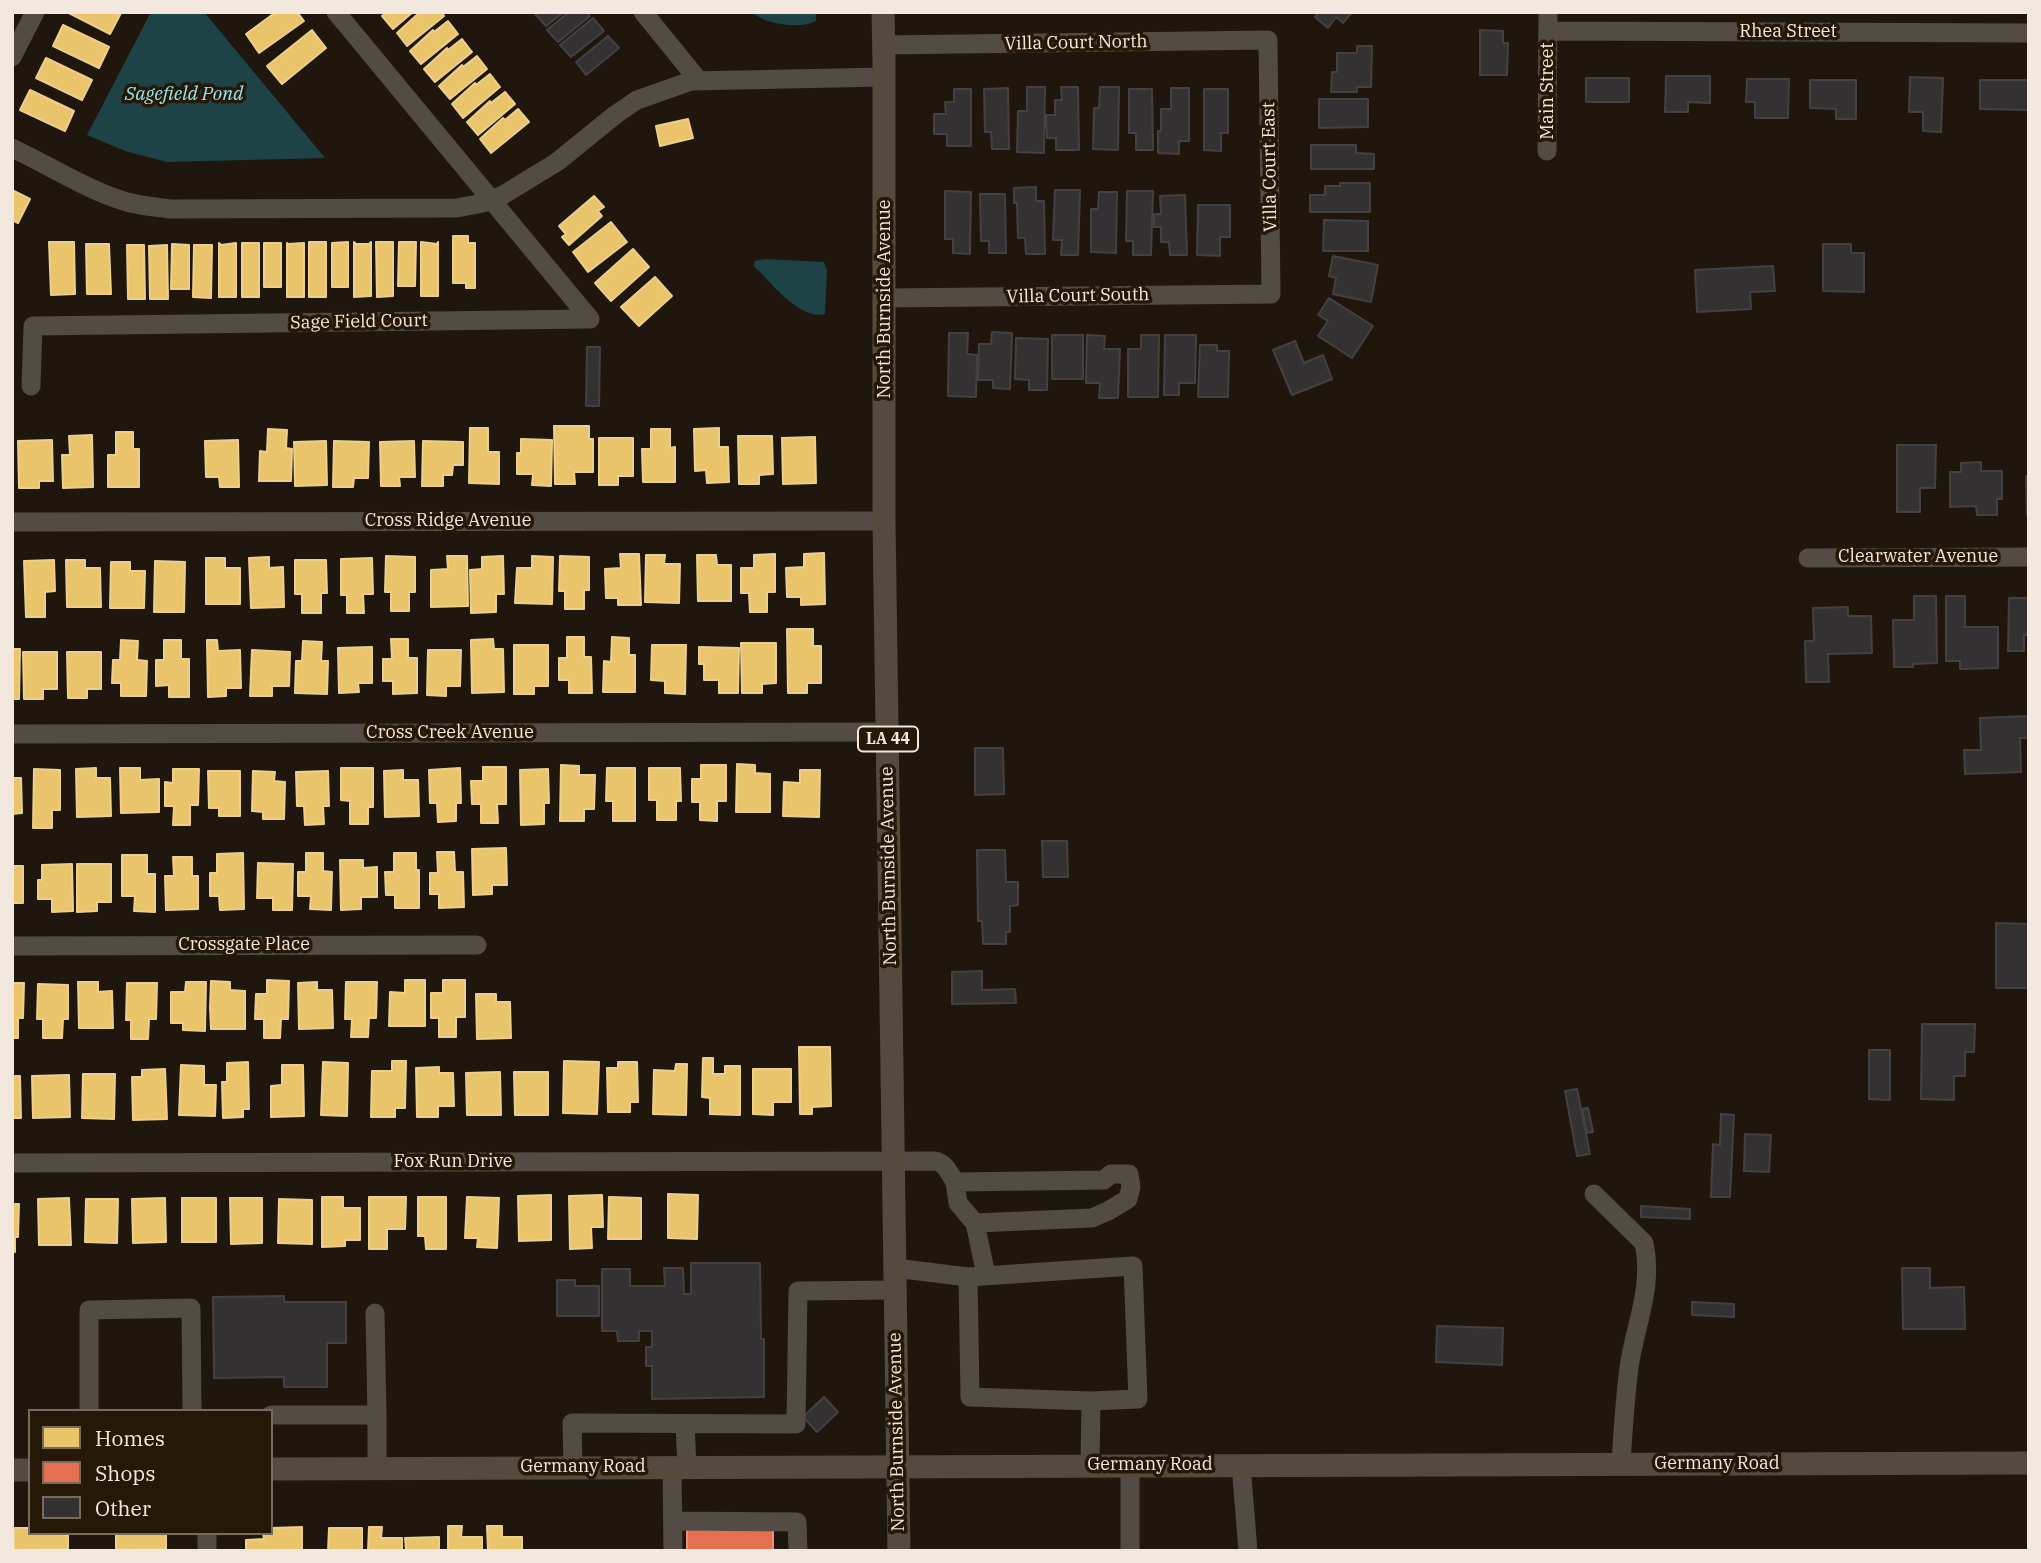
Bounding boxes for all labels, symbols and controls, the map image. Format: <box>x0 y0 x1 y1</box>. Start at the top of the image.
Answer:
street label: Rhea Street <box>1739 21 1837 43</box>
street label: Villa Court North <box>1004 31 1148 55</box>
street label: Main Street <box>1537 42 1559 140</box>
water label: Sagefield Pond <box>125 84 243 106</box>
street label: Villa Court East <box>1258 102 1282 232</box>
street label: North Burnside Avenue <box>874 200 896 398</box>
street label: Villa Court South <box>1006 284 1150 308</box>
street label: Sage Field Court <box>290 310 428 334</box>
street label: Cross Ridge Avenue <box>365 510 531 532</box>
street label: Clearwater Avenue <box>1838 546 1998 568</box>
street label: Cross Creek Avenue <box>366 722 534 744</box>
road number: LA 44 <box>858 726 918 752</box>
street label: North Burnside Avenue <box>876 766 902 966</box>
street label: Crossgate Place <box>178 934 310 956</box>
street label: Fox Run Drive <box>394 1151 512 1173</box>
street label: North Burnside Avenue <box>884 1332 910 1532</box>
legend <box>28 1409 273 1535</box>
text: Homes <box>95 1424 165 1452</box>
street label: Germany Road <box>1654 1453 1780 1475</box>
street label: Germany Road <box>1087 1454 1213 1476</box>
street label: Germany Road <box>520 1456 646 1478</box>
text: Shops <box>95 1459 155 1487</box>
text: Other <box>95 1494 151 1522</box>

